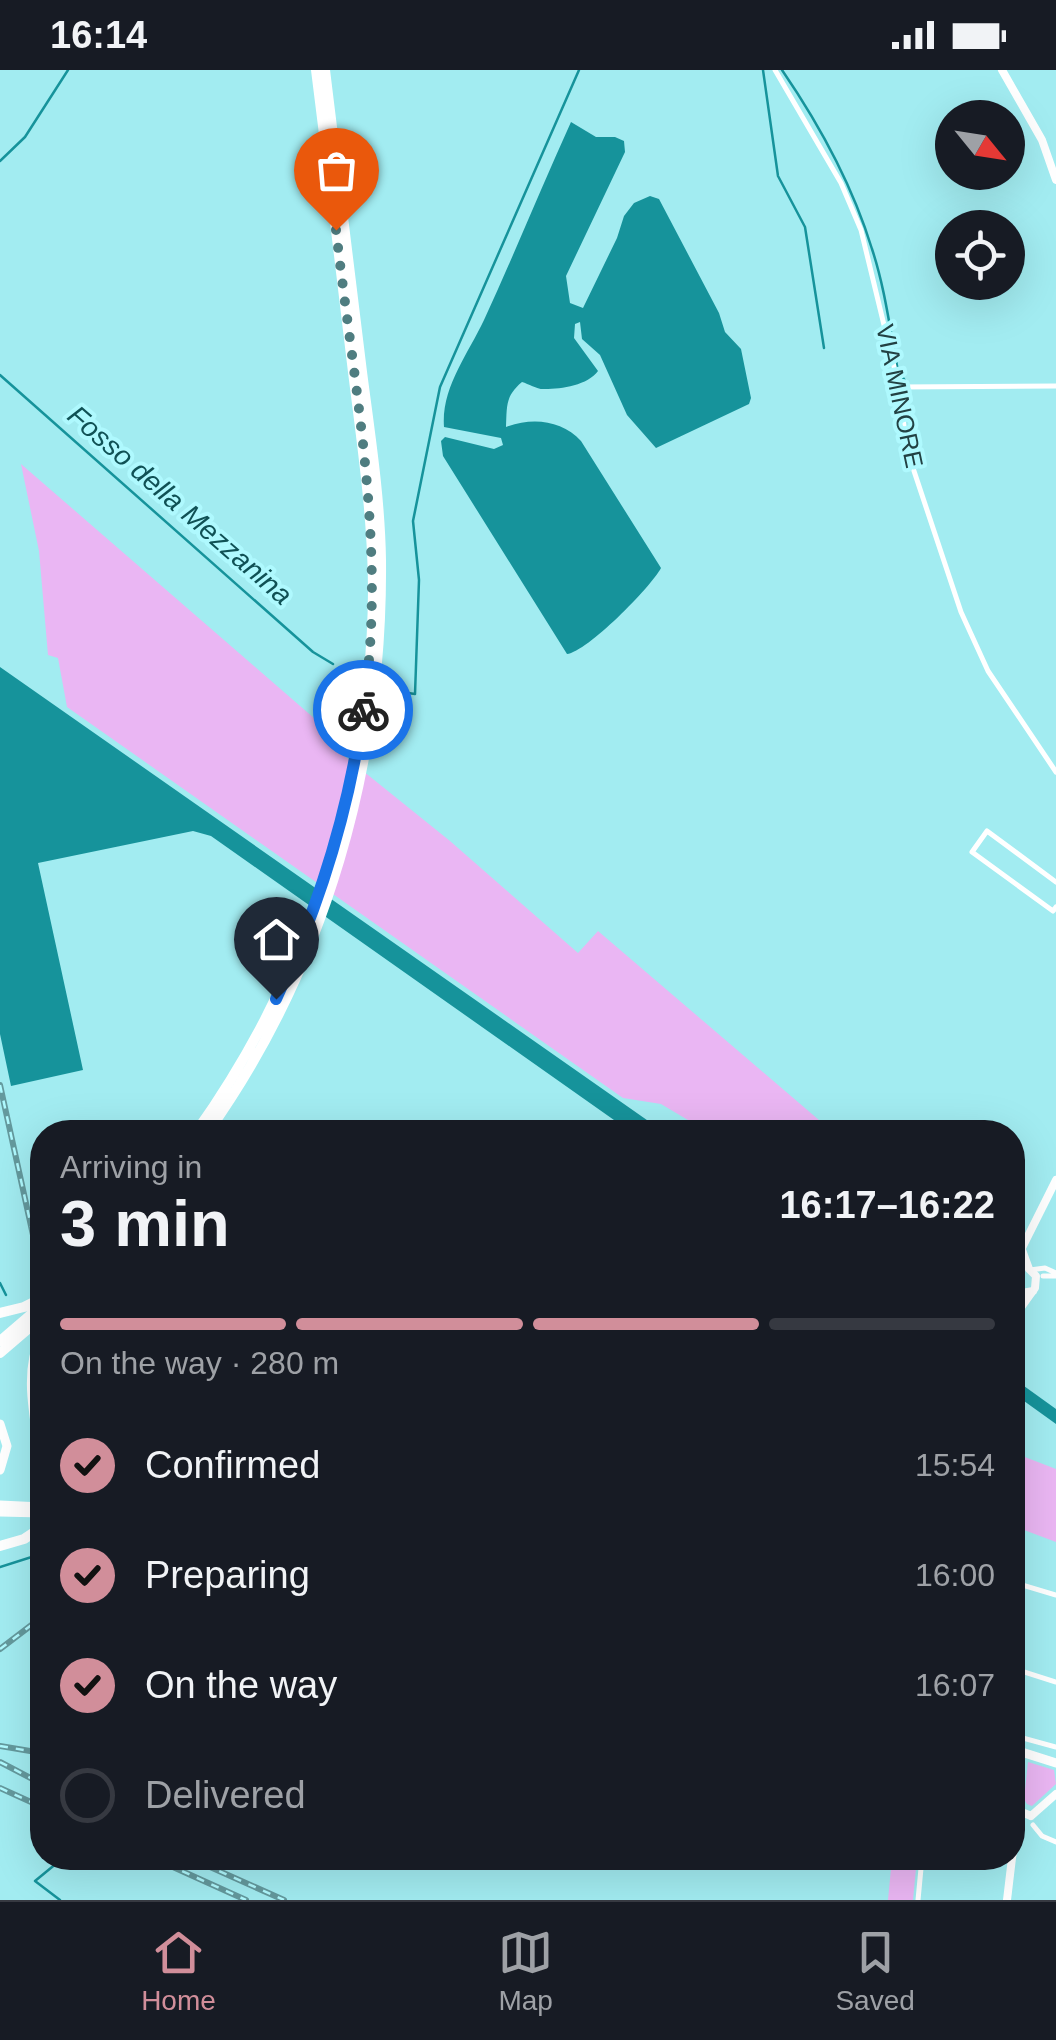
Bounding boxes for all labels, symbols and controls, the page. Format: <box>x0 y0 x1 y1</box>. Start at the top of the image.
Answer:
text: 16:14 <box>50 14 147 56</box>
north arrow <box>935 100 1025 190</box>
map controls <box>935 100 1025 300</box>
pin <box>294 128 379 231</box>
icon: bag <box>309 143 364 198</box>
button: locate <box>935 210 1025 300</box>
street label: VIA MINORE <box>871 322 929 470</box>
water label: Fosso della Mezzanina <box>62 399 298 611</box>
courier <box>313 660 413 760</box>
icon: bike <box>336 683 391 738</box>
pin <box>234 897 319 1000</box>
icon: home <box>249 912 304 967</box>
text: Arriving in <box>60 1149 202 1185</box>
text: 16:17–16:22 <box>779 1184 995 1226</box>
text: 3 min <box>60 1187 230 1260</box>
text: On the way · 280 m <box>60 1345 339 1381</box>
icon: check <box>60 1438 115 1493</box>
text: Confirmed <box>145 1444 320 1486</box>
text: 15:54 <box>915 1447 995 1483</box>
icon: check <box>60 1548 115 1603</box>
text: Preparing <box>145 1554 310 1596</box>
text: 16:00 <box>915 1557 995 1593</box>
icon: check <box>60 1658 115 1713</box>
text: On the way <box>145 1664 337 1706</box>
text: 16:07 <box>915 1667 995 1703</box>
text: Delivered <box>145 1774 306 1816</box>
tab: Home <box>141 1925 216 2017</box>
tab: Map <box>498 1925 553 2017</box>
tab: Saved <box>835 1925 915 2017</box>

